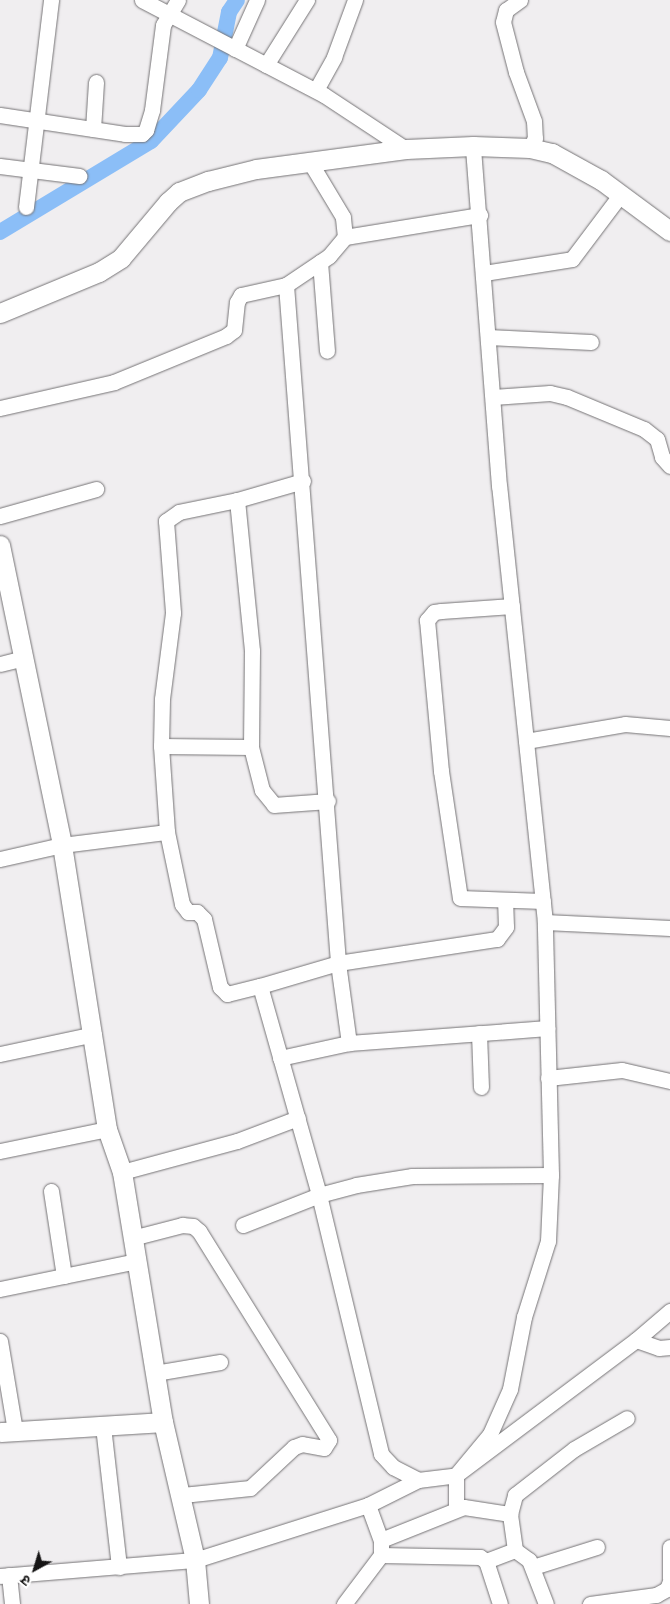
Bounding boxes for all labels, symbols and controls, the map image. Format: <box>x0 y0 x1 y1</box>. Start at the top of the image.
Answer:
north arrow <box>10 1544 60 1594</box>
text: उ <box>17 1572 34 1589</box>

